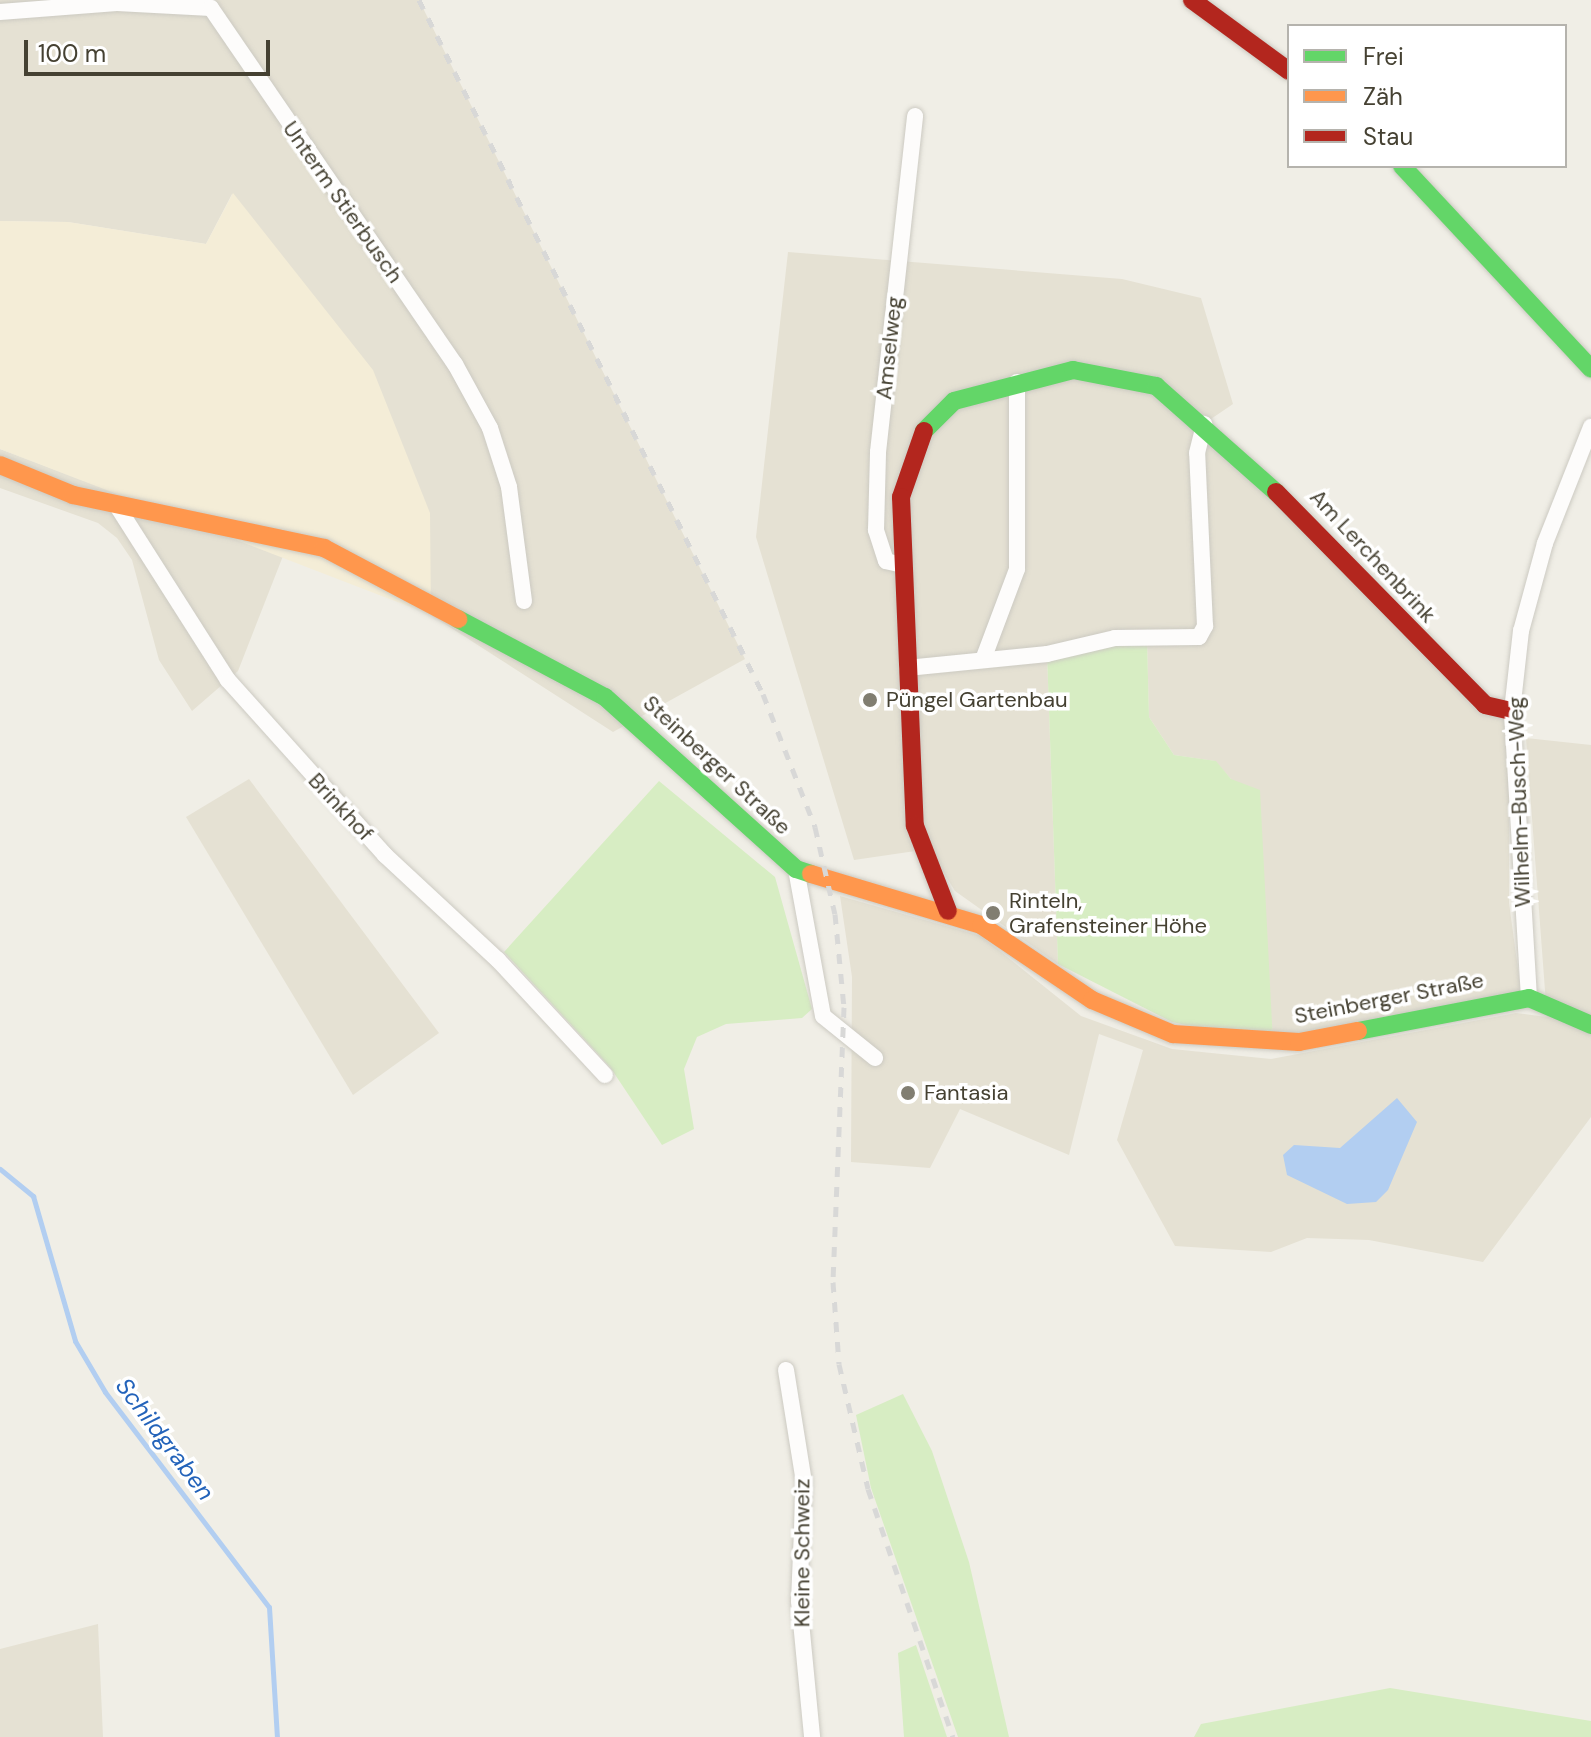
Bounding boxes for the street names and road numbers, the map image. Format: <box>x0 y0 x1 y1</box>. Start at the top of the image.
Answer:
street label: Unterm Stierbusch <box>277 116 409 288</box>
street label: Amselweg <box>870 295 908 401</box>
street label: Am Lerchenbrink <box>1304 484 1442 628</box>
street label: Steinberger Straße <box>638 690 796 840</box>
street label: Wilhelm-Busch-Weg <box>1502 696 1536 908</box>
street label: Brinkhof <box>303 767 379 847</box>
street label: Steinberger Straße <box>1292 967 1486 1029</box>
street label: Kleine Schweiz <box>789 1479 815 1627</box>

